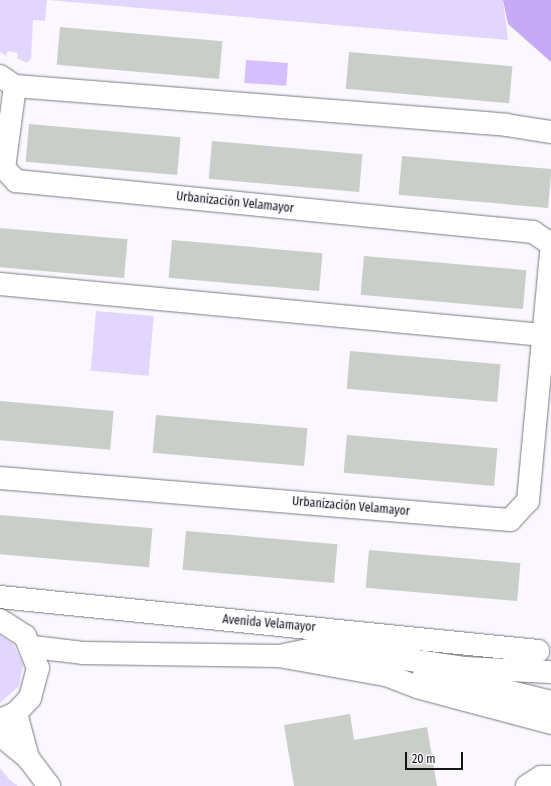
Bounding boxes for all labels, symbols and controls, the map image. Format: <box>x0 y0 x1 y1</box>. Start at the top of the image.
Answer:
street label: Urbanización Velamayor <box>175 190 295 216</box>
street label: Urbanización Velamayor <box>291 495 411 519</box>
street label: Avenida Velamayor <box>222 613 316 635</box>
scale bar <box>407 744 465 770</box>
text: 20 m <box>412 752 436 766</box>

